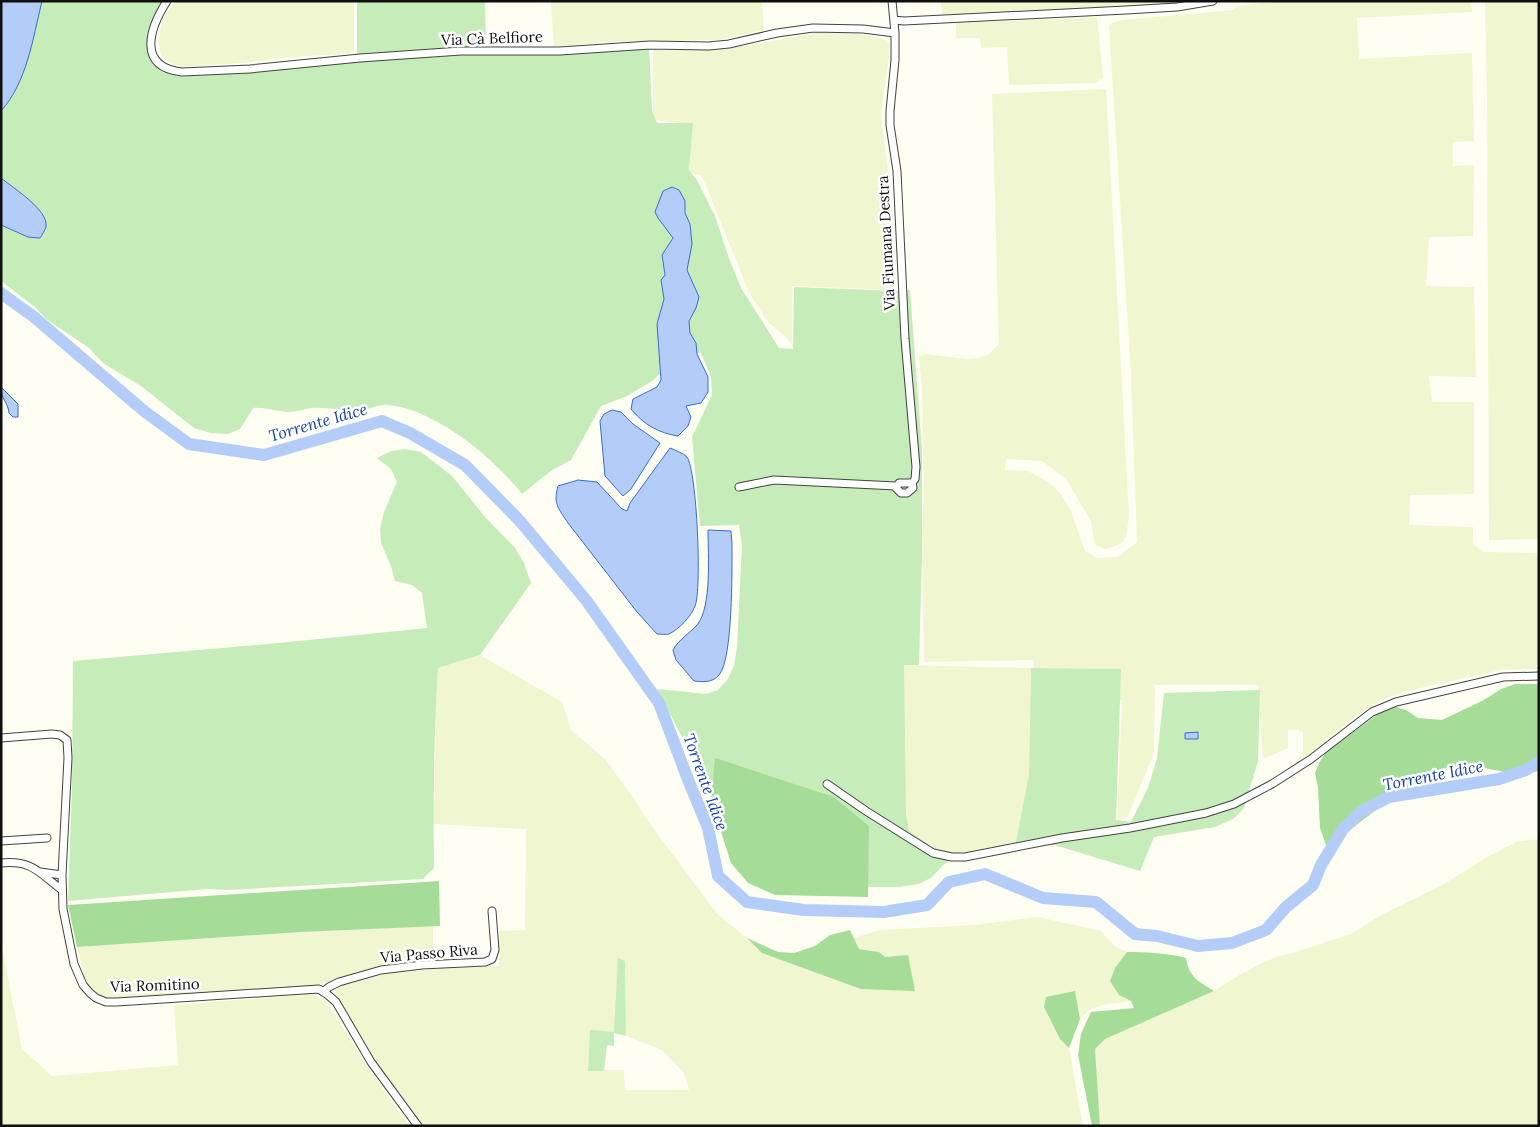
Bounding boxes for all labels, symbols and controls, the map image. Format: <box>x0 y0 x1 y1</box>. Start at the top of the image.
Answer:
street label: Via Cà Belfiore <box>440 27 543 49</box>
street label: Via Fiumana Destra <box>873 175 899 312</box>
water label: Torrente Idice <box>266 398 370 446</box>
water label: Torrente Idice <box>679 731 733 833</box>
water label: Torrente Idice <box>1381 755 1485 795</box>
street label: Via Passo Riva <box>379 939 479 967</box>
street label: Via Romitino <box>109 974 200 996</box>

